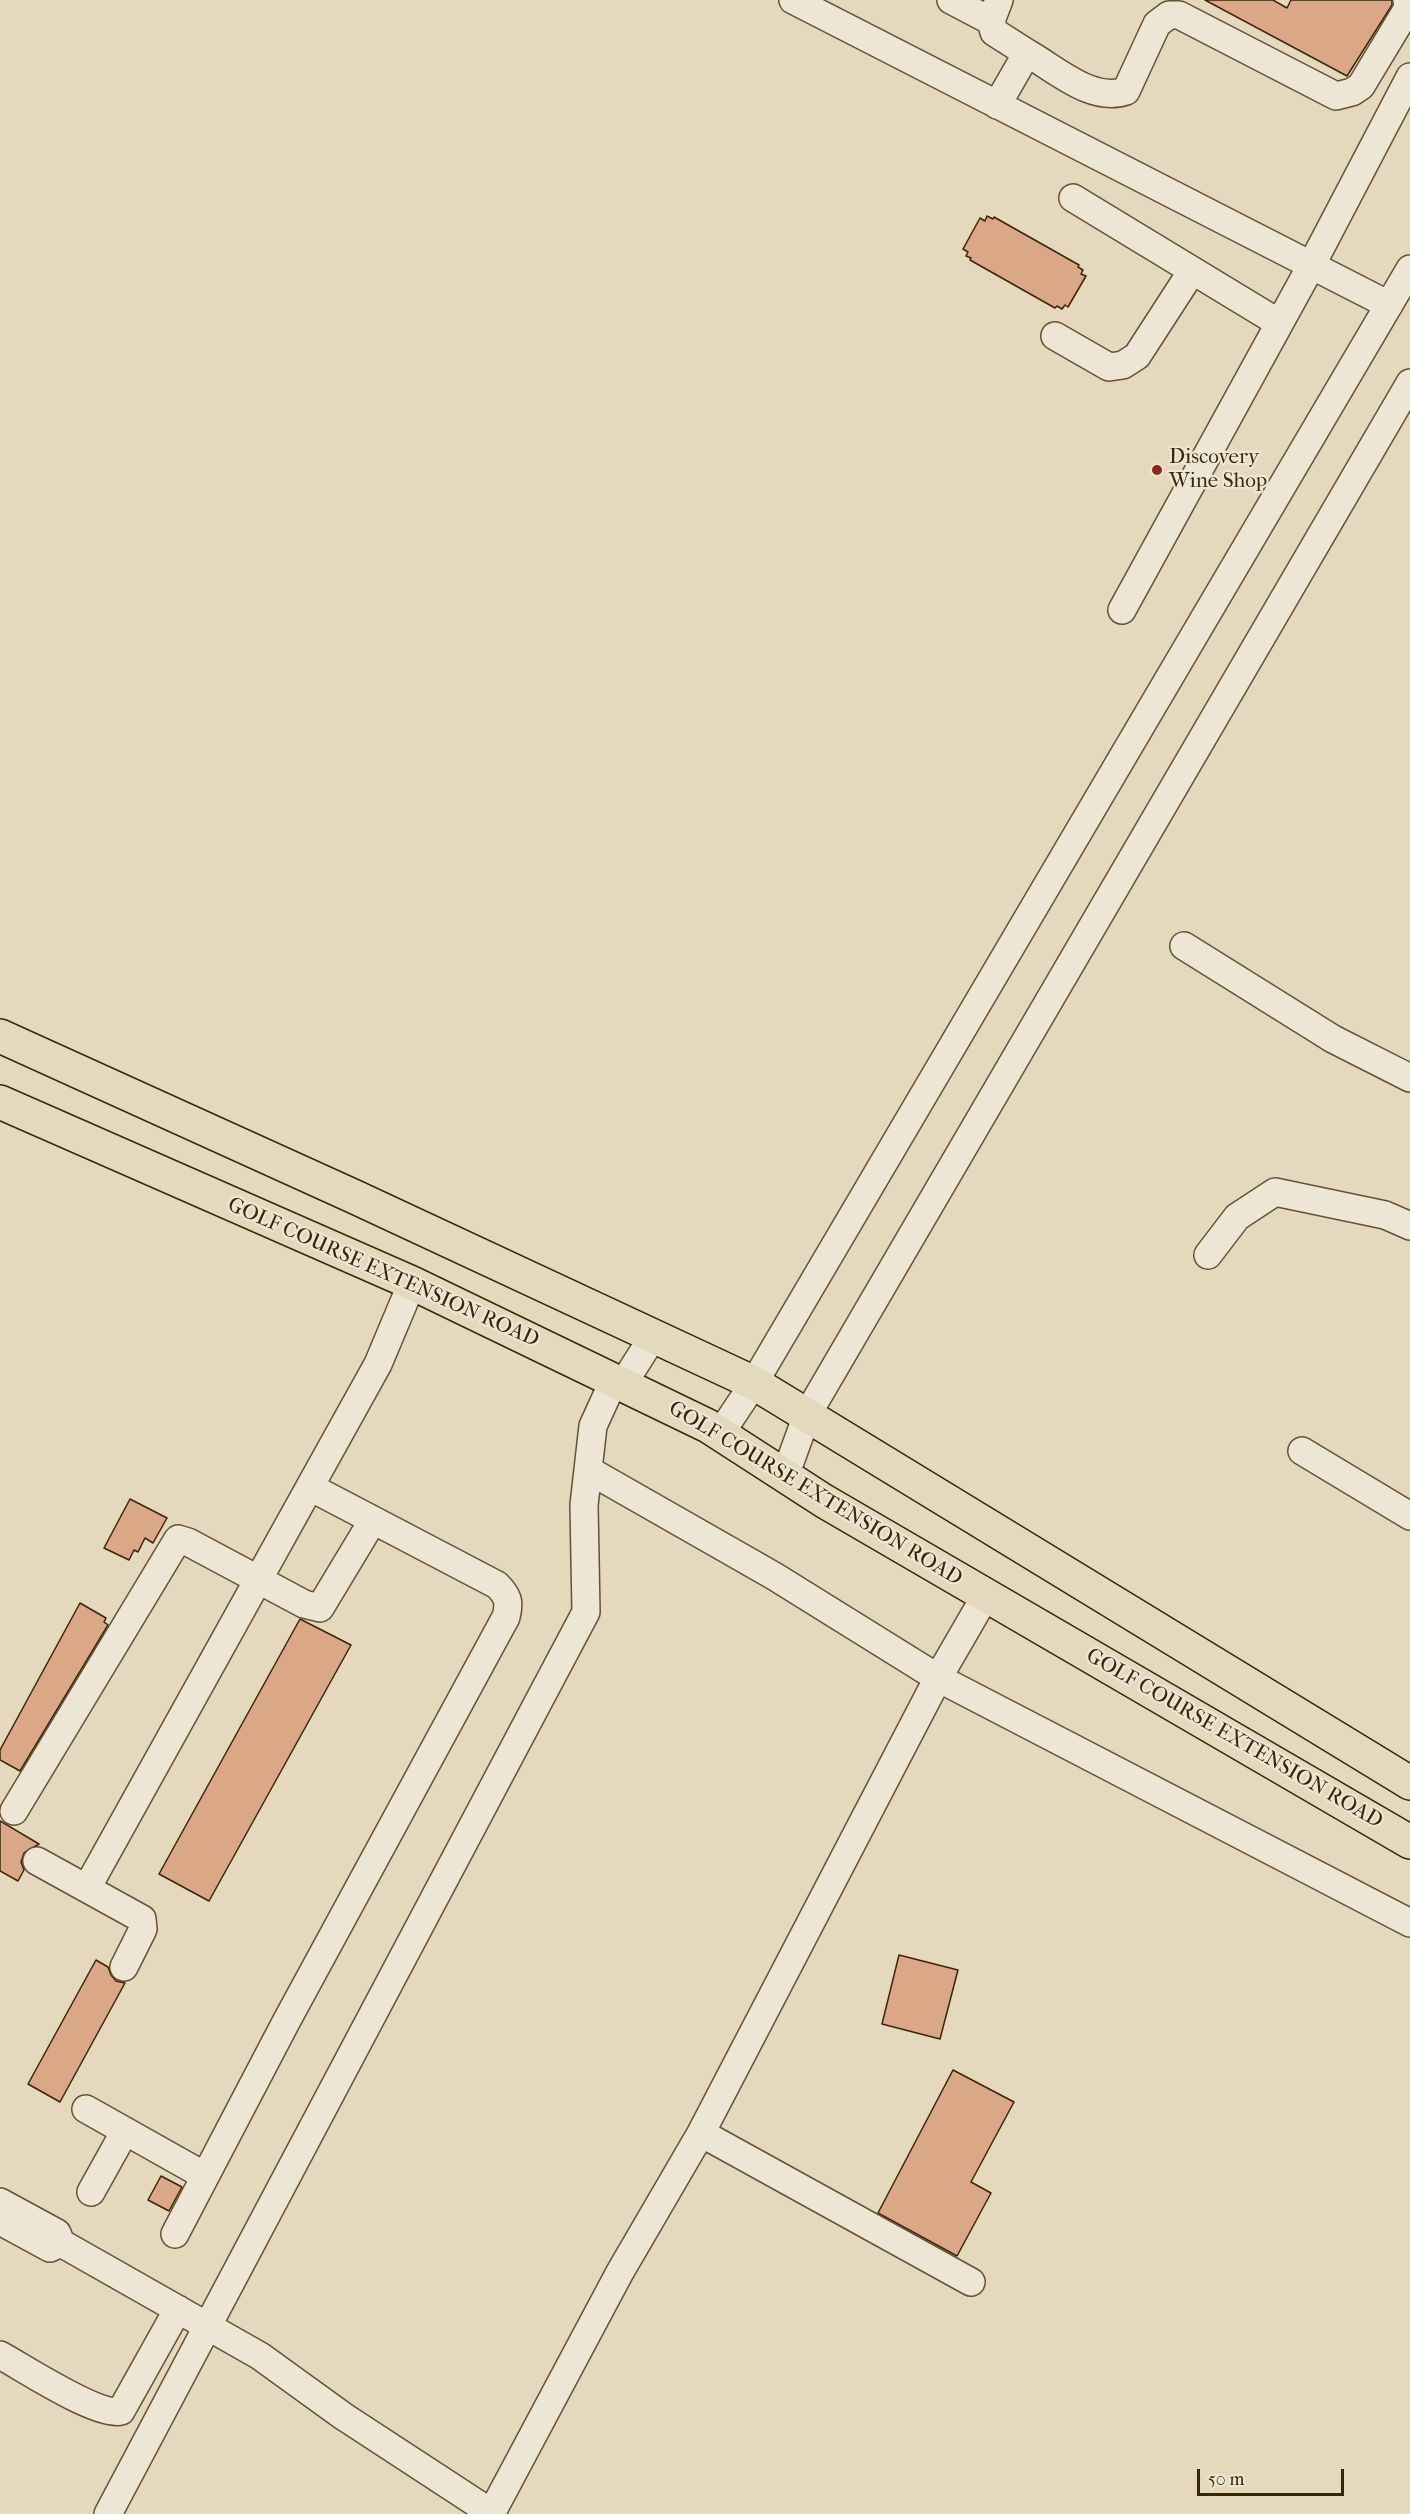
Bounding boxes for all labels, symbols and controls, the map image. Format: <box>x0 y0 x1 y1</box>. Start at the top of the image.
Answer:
place label: Discovery Wine Shop <box>1169 445 1267 495</box>
marker: Discovery Wine Shop <box>1150 463 1164 477</box>
street label: GOLF COURSE EXTENSION ROAD <box>223 1193 543 1353</box>
street label: GOLF COURSE EXTENSION ROAD <box>664 1396 966 1592</box>
street label: GOLF COURSE EXTENSION ROAD <box>1081 1644 1387 1834</box>
scale bar <box>1200 2457 1347 2495</box>
text: 50 m <box>1208 2469 1244 2490</box>

